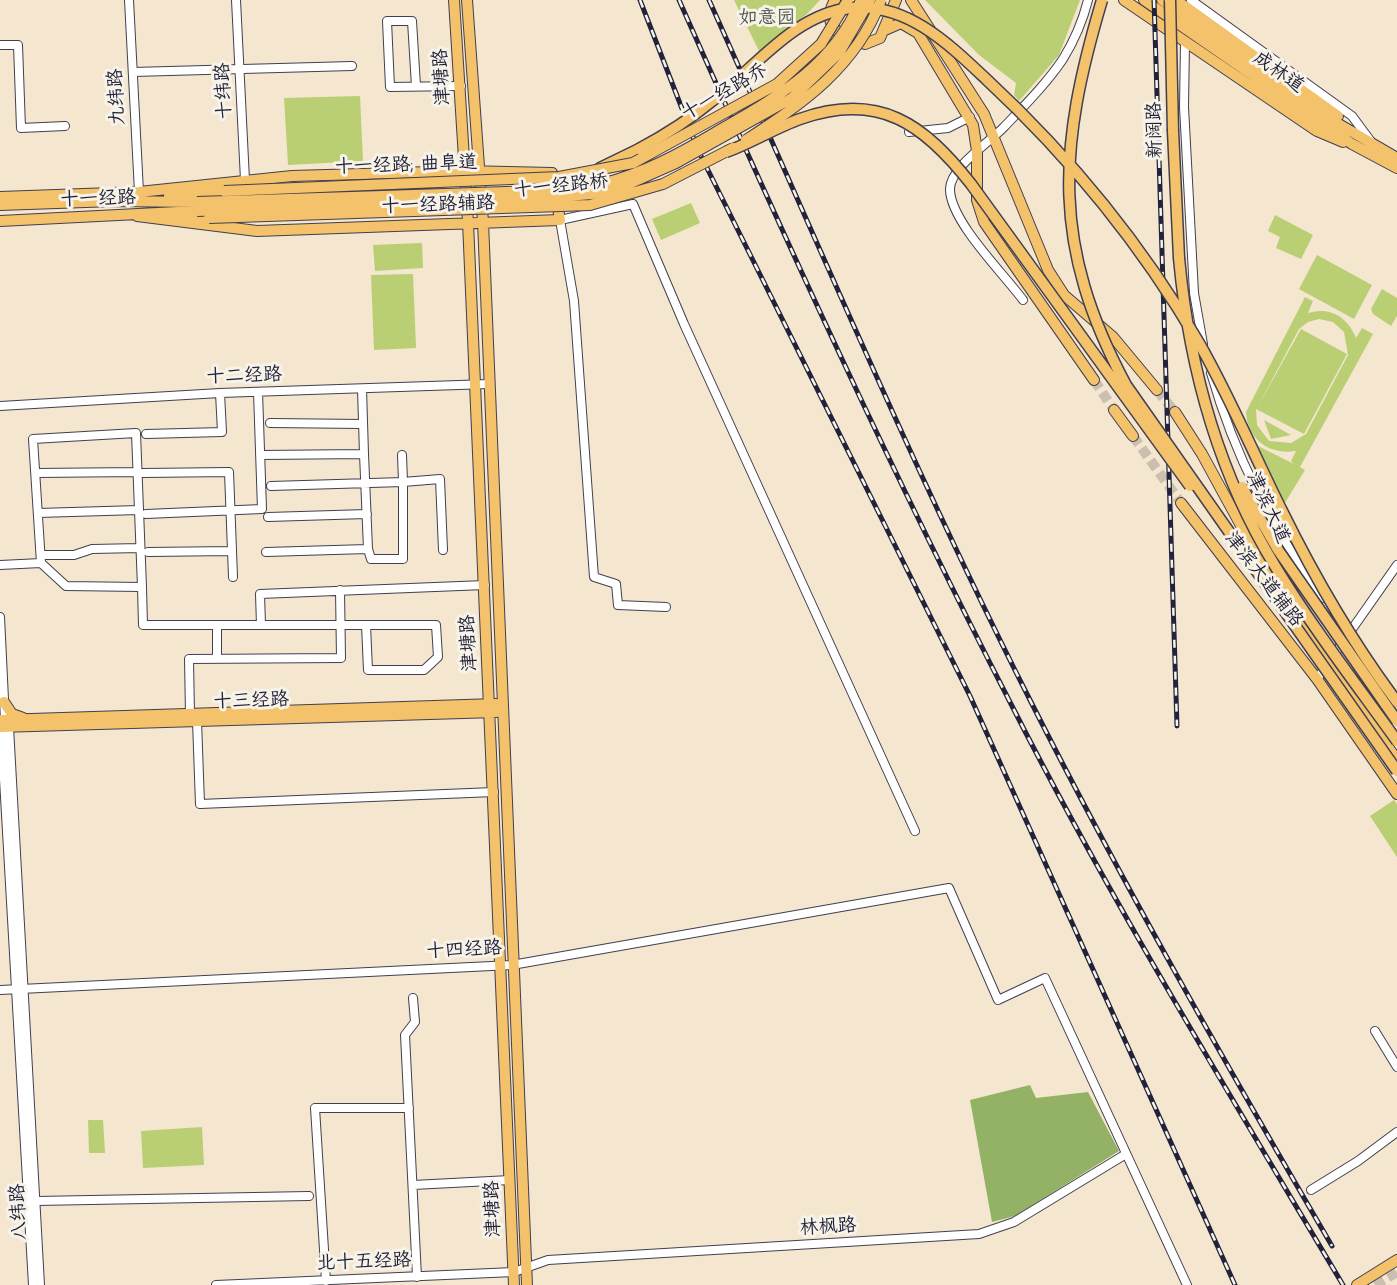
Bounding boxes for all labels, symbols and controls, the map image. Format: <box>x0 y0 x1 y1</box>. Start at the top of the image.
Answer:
park label: 如意园 <box>739 8 795 30</box>
street label: 成林道 <box>1248 47 1308 99</box>
street label: 津塘路 <box>430 48 456 106</box>
street label: 十一经路乔 <box>678 59 772 127</box>
street label: 十纬路 <box>212 62 238 120</box>
street label: 九纬路 <box>105 68 131 126</box>
street label: 新阔路 <box>1144 101 1168 159</box>
street label: 十一经路; 曲阜道 <box>334 152 478 180</box>
street label: 十一经路桥 <box>513 171 609 203</box>
street label: 十一经路 <box>60 187 136 213</box>
street label: 十一经路辅路 <box>381 193 495 219</box>
street label: 十二经路 <box>206 364 282 390</box>
street label: 津滨大道 <box>1241 469 1293 547</box>
street label: 津滨大道辅路 <box>1219 528 1307 632</box>
street label: 津塘路 <box>457 614 483 672</box>
street label: 十三经路 <box>213 689 289 715</box>
street label: 十四经路 <box>425 938 503 964</box>
street label: 津塘路 <box>482 1180 506 1238</box>
street label: 八纬路 <box>7 1183 33 1241</box>
street label: 林枫路 <box>799 1215 857 1241</box>
street label: 北十五经路 <box>316 1250 412 1276</box>

